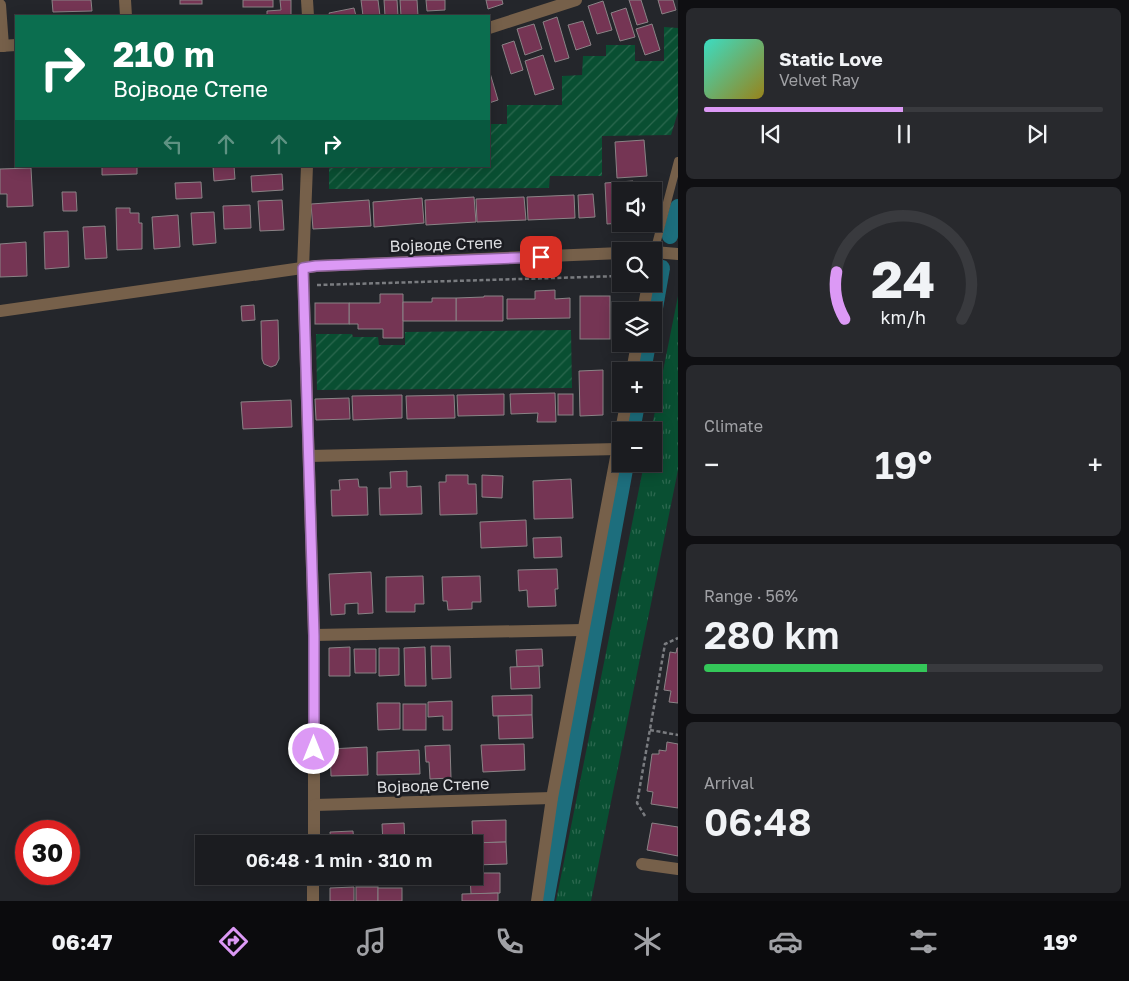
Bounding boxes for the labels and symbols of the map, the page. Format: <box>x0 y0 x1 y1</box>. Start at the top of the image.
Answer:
street label: Војводе Степе <box>389 232 503 256</box>
pin <box>520 236 562 278</box>
position arrow <box>287 722 339 774</box>
street label: Војводе Степе <box>376 773 490 797</box>
speed limit sign: 30 <box>15 820 80 885</box>

